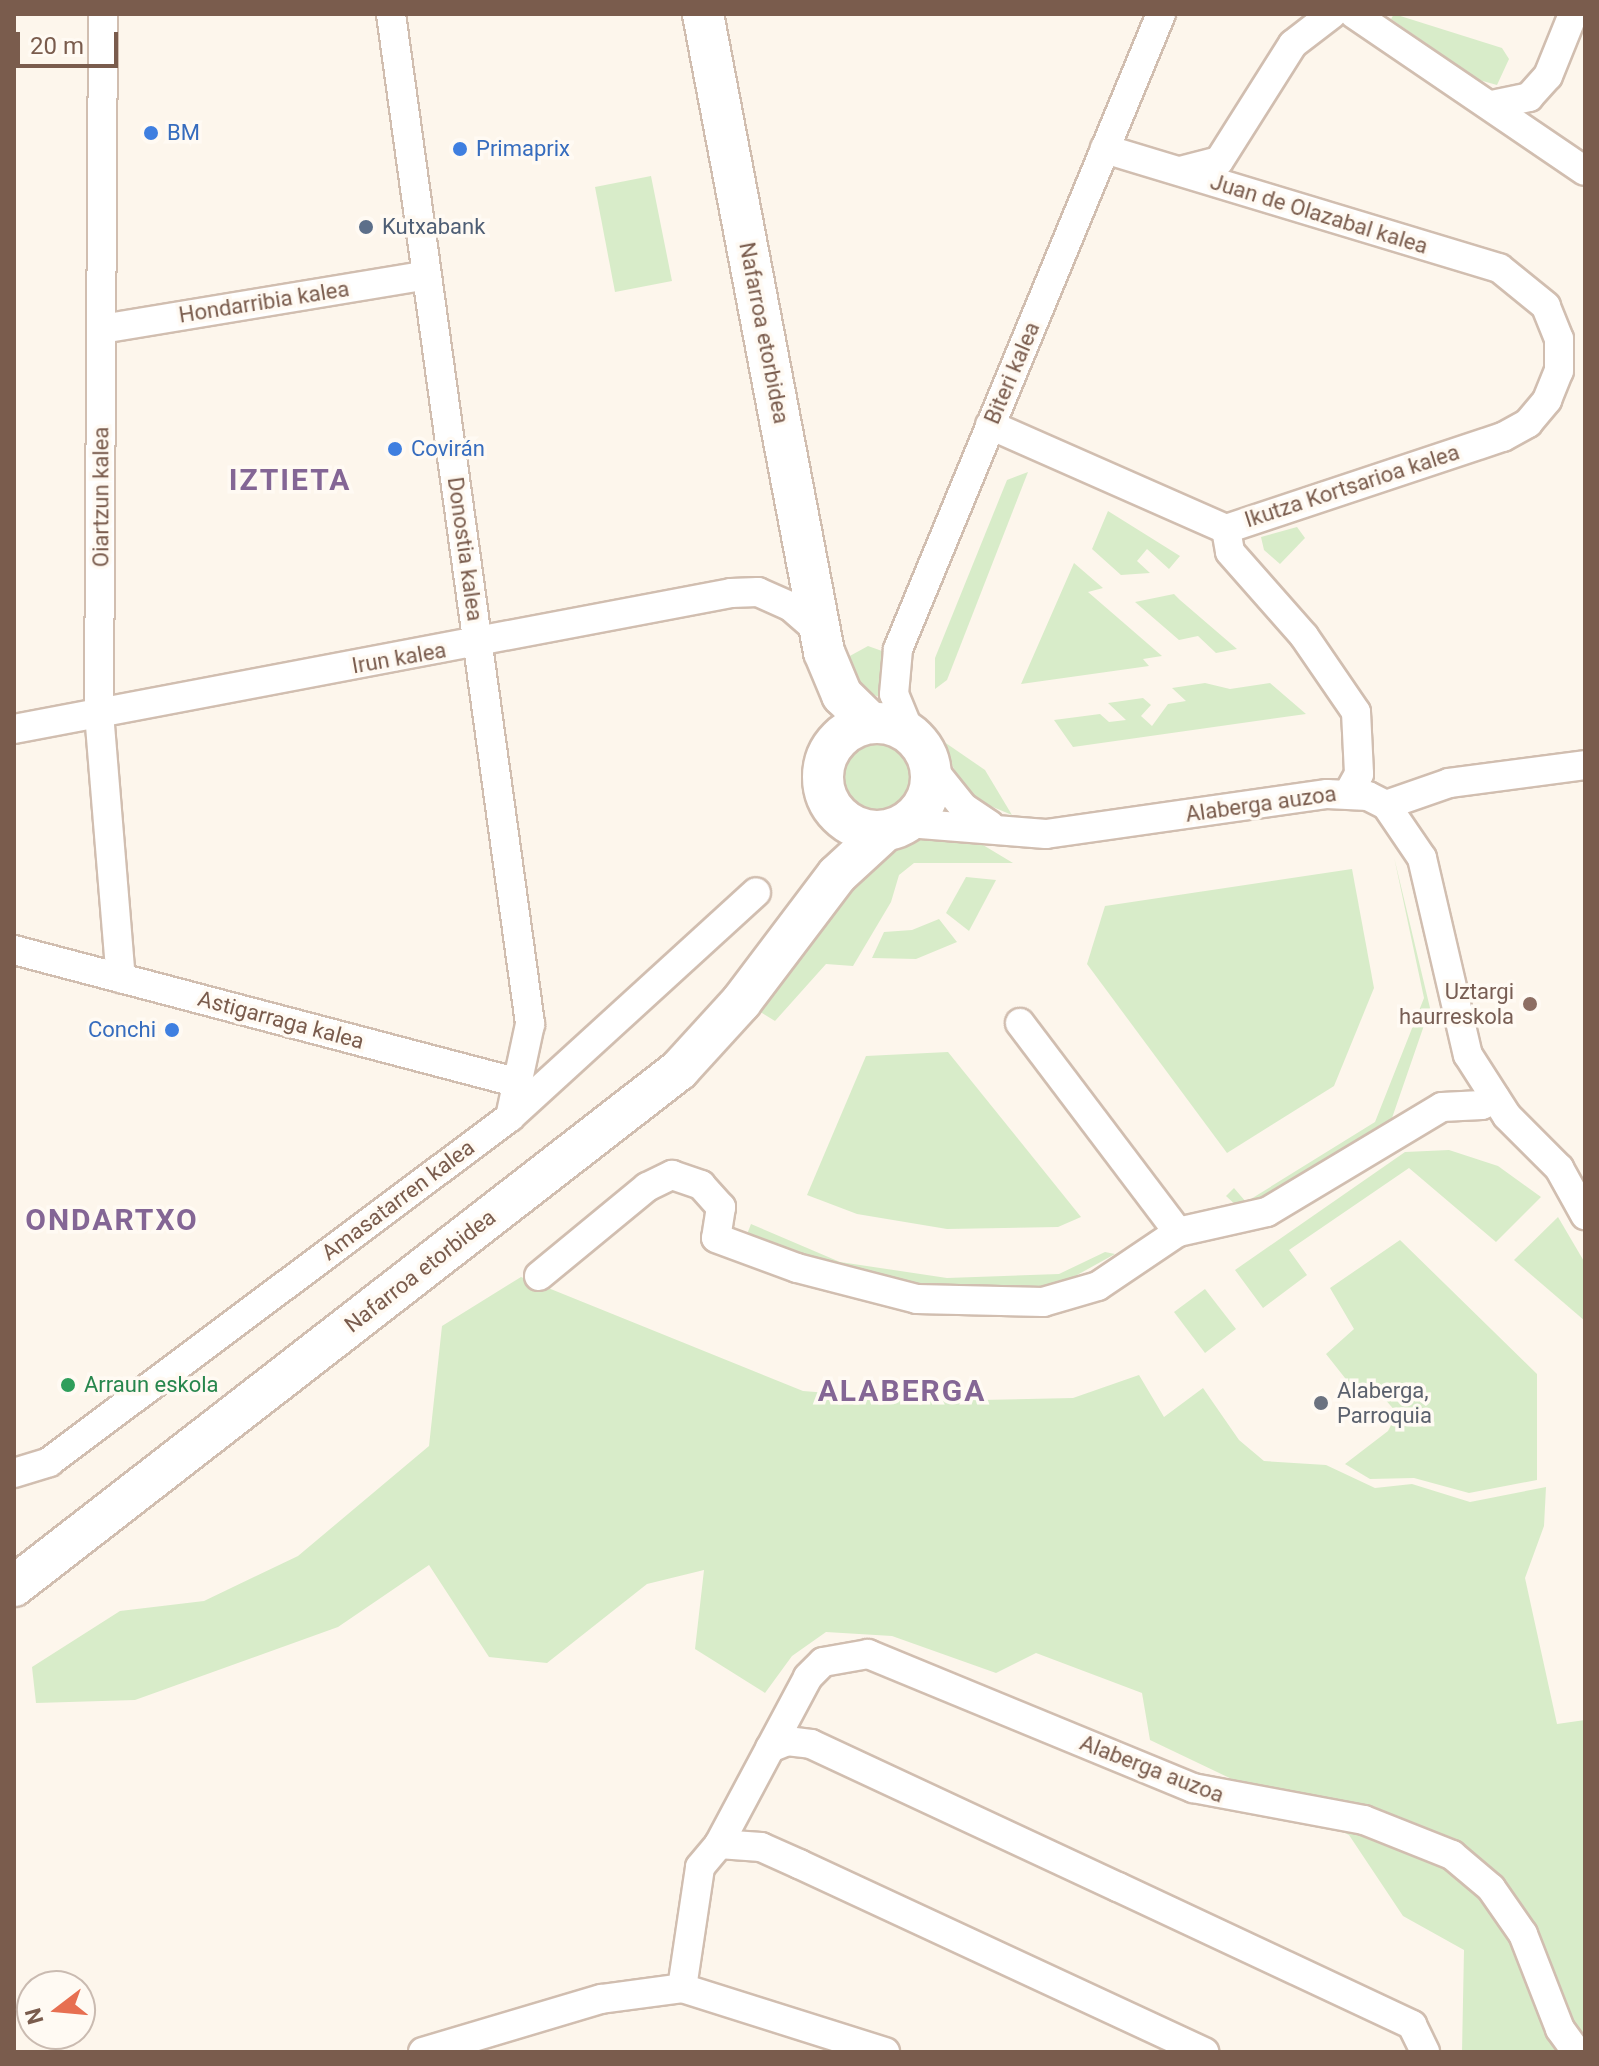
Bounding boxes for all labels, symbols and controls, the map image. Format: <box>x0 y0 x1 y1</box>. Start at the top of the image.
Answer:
scale bar <box>20 16 122 66</box>
text: 20 m <box>30 32 84 60</box>
place label: BM <box>167 120 200 146</box>
marker: BM <box>142 124 160 142</box>
place label: Primaprix <box>476 136 570 162</box>
marker: Primaprix <box>451 140 469 158</box>
street label: Juan de Olazabal kalea <box>1207 168 1431 260</box>
place label: Kutxabank <box>382 214 485 240</box>
marker: Kutxabank <box>357 218 375 236</box>
street label: Nafarroa etorbidea <box>733 240 795 426</box>
street label: Hondarribia kalea <box>177 275 351 329</box>
street label: Biteri kalea <box>979 318 1045 428</box>
street label: Oiartzun kalea <box>88 427 114 567</box>
place label: Covirán <box>411 436 485 462</box>
street label: Ikutza Kortsarioa kalea <box>1241 439 1463 533</box>
marker: Covirán <box>386 440 404 458</box>
district label: IZTIETA <box>229 462 351 498</box>
street label: Donostia kalea <box>442 475 488 623</box>
street label: Irun kalea <box>350 637 448 679</box>
street label: Alaberga auzoa <box>1184 780 1338 828</box>
place label: Uztargi haurreskola <box>1399 978 1514 1030</box>
street label: Astigarraga kalea <box>195 985 367 1055</box>
marker: Uztargi haurreskola <box>1521 995 1539 1013</box>
place label: Conchi <box>88 1017 156 1043</box>
marker: Conchi <box>163 1021 181 1039</box>
street label: Amasatarren kalea <box>317 1134 479 1266</box>
district label: ONDARTXO <box>25 1202 199 1238</box>
street label: Nafarroa etorbidea <box>339 1204 501 1338</box>
place label: Arraun eskola <box>84 1372 219 1398</box>
district label: ALABERGA <box>818 1373 986 1409</box>
marker: Arraun eskola <box>59 1376 77 1394</box>
place label: Alaberga, Parroquia <box>1337 1377 1432 1428</box>
marker: Alaberga, Parroquia <box>1312 1394 1330 1412</box>
street label: Alaberga auzoa <box>1076 1729 1228 1809</box>
north arrow <box>16 1970 96 2050</box>
text: N <box>20 2005 49 2027</box>

